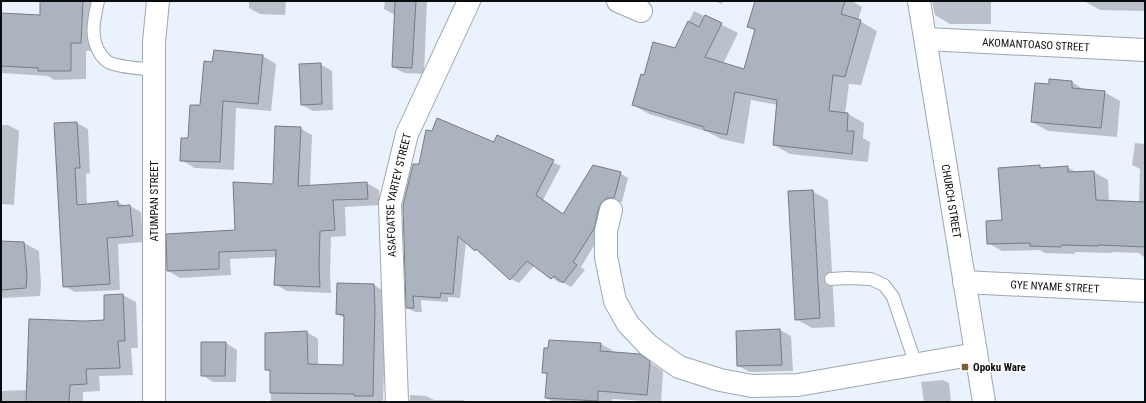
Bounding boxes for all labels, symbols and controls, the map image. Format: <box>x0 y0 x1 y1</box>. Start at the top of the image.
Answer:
street label: AKOMANTOASO STREET <box>982 35 1090 54</box>
street label: ASAFOATSE YARTEY STREET <box>383 131 414 257</box>
street label: ATUMPAN STREET <box>148 160 161 241</box>
street label: CHURCH STREET <box>939 163 964 240</box>
street label: GYE NYAME STREET <box>1010 278 1100 295</box>
place label: Opoku Ware <box>973 361 1026 374</box>
marker: Opoku Ware <box>960 362 970 372</box>

